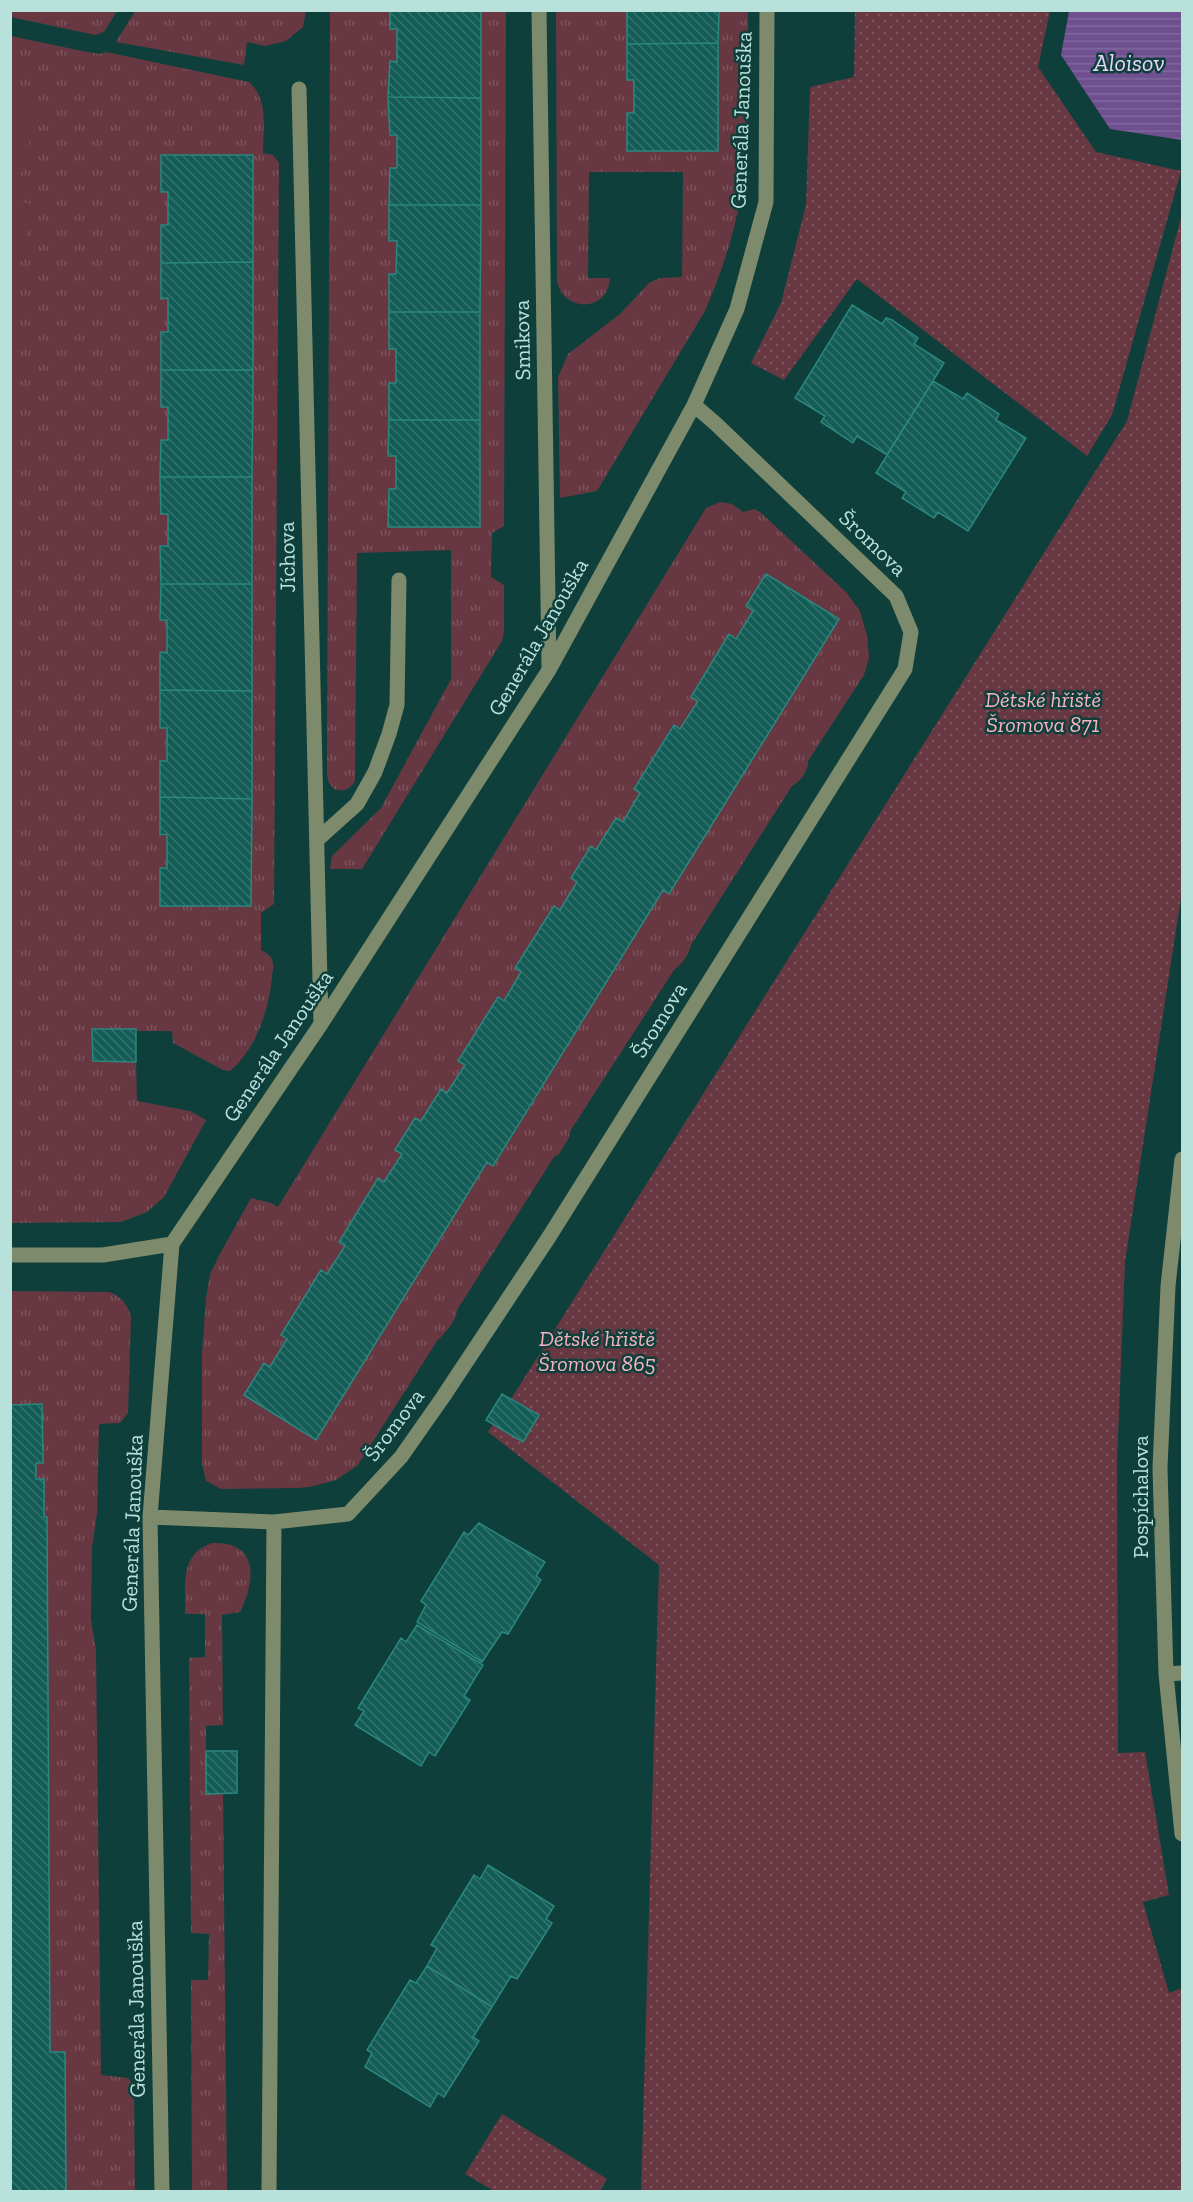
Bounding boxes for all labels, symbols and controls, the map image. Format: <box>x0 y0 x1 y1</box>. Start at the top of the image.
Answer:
street label: Generála Janouška <box>724 31 758 209</box>
water label: Aloisov <box>1093 48 1164 77</box>
street label: Smikova <box>508 299 536 381</box>
street label: Šromova <box>833 504 913 582</box>
street label: Jíchova <box>273 521 301 593</box>
street label: Generála Janouška <box>482 553 594 721</box>
park label: Dětské hřiště Šromova 871 <box>985 686 1101 738</box>
street label: Generála Janouška <box>217 965 339 1127</box>
street label: Šromova <box>625 977 693 1063</box>
park label: Dětské hřiště Šromova 865 <box>538 1325 656 1377</box>
street label: Šromova <box>358 1383 430 1467</box>
street label: Generála Janouška <box>115 1434 149 1612</box>
street label: Pospíchalova <box>1127 1435 1154 1559</box>
street label: Generála Janouška <box>121 1920 151 2098</box>

